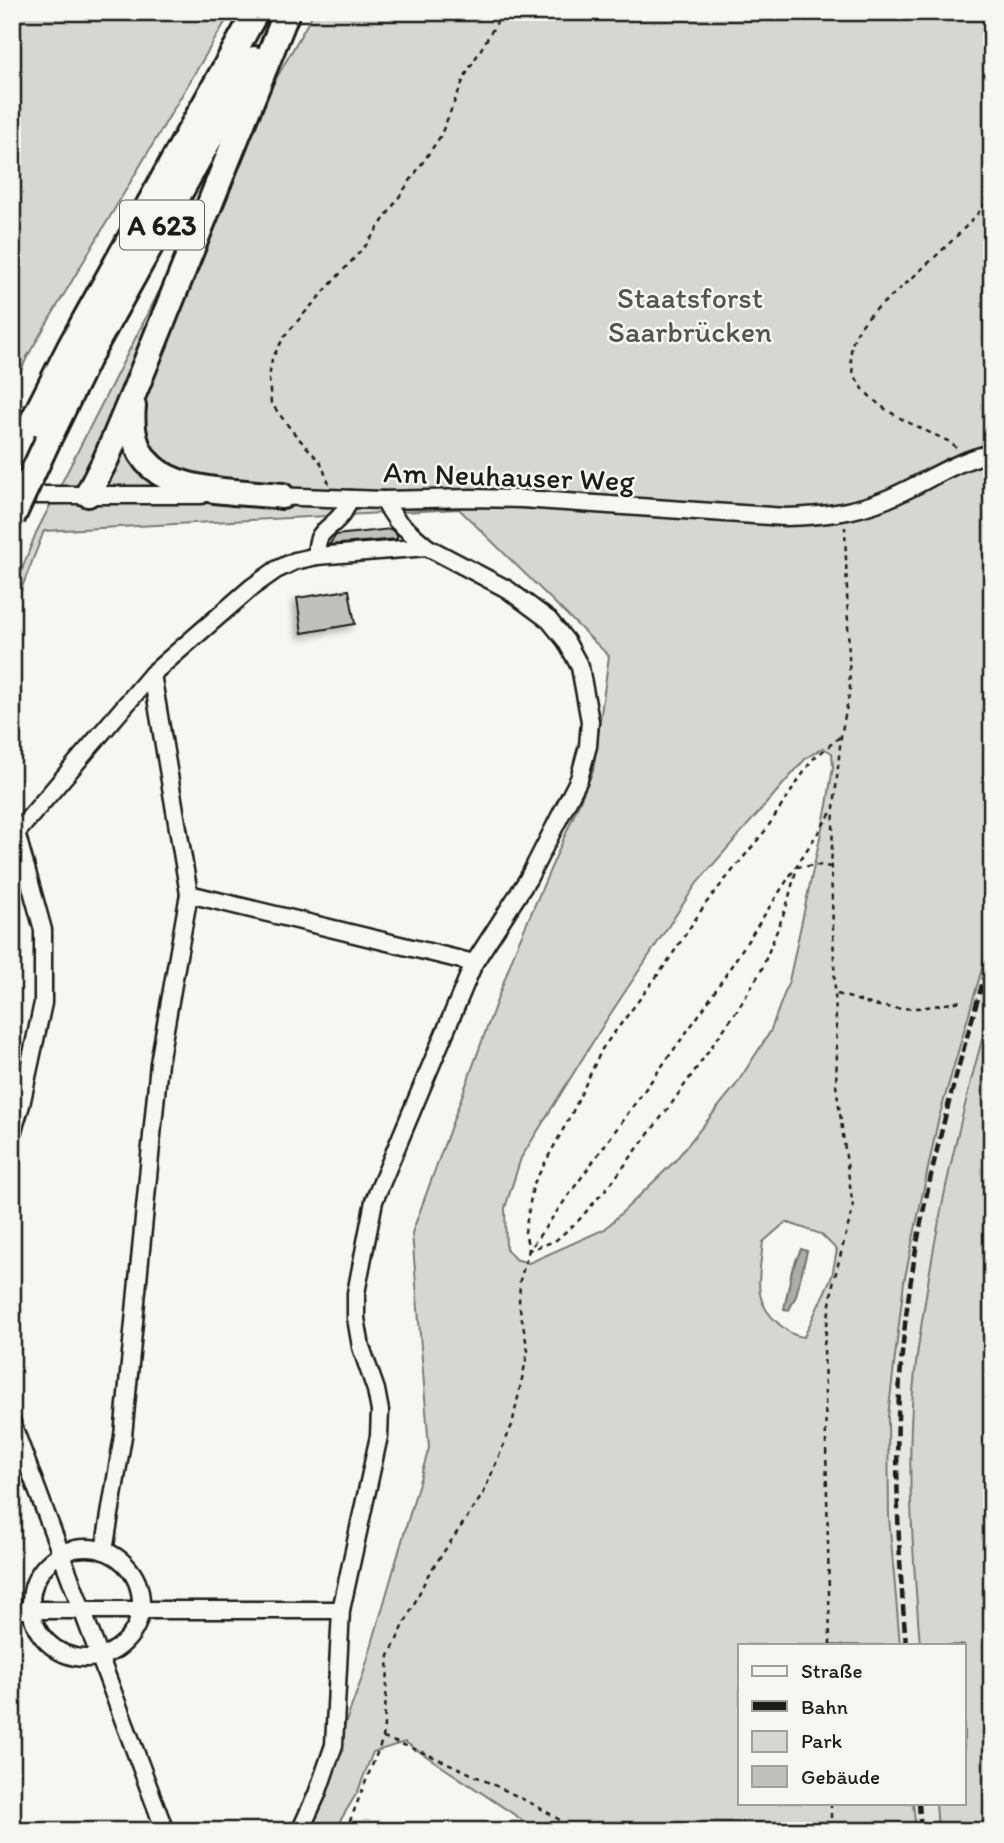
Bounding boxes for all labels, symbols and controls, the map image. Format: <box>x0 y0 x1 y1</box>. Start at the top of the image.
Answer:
road number: A 623 <box>120 201 204 250</box>
park label: Staatsforst Saarbrücken <box>608 279 772 350</box>
street label: Am Neuhauser Weg <box>383 453 636 499</box>
legend <box>738 1644 965 1804</box>
text: Straße <box>801 1658 862 1683</box>
text: Bahn <box>801 1694 848 1719</box>
text: Park <box>801 1728 843 1753</box>
text: Gebäude <box>801 1764 880 1789</box>

